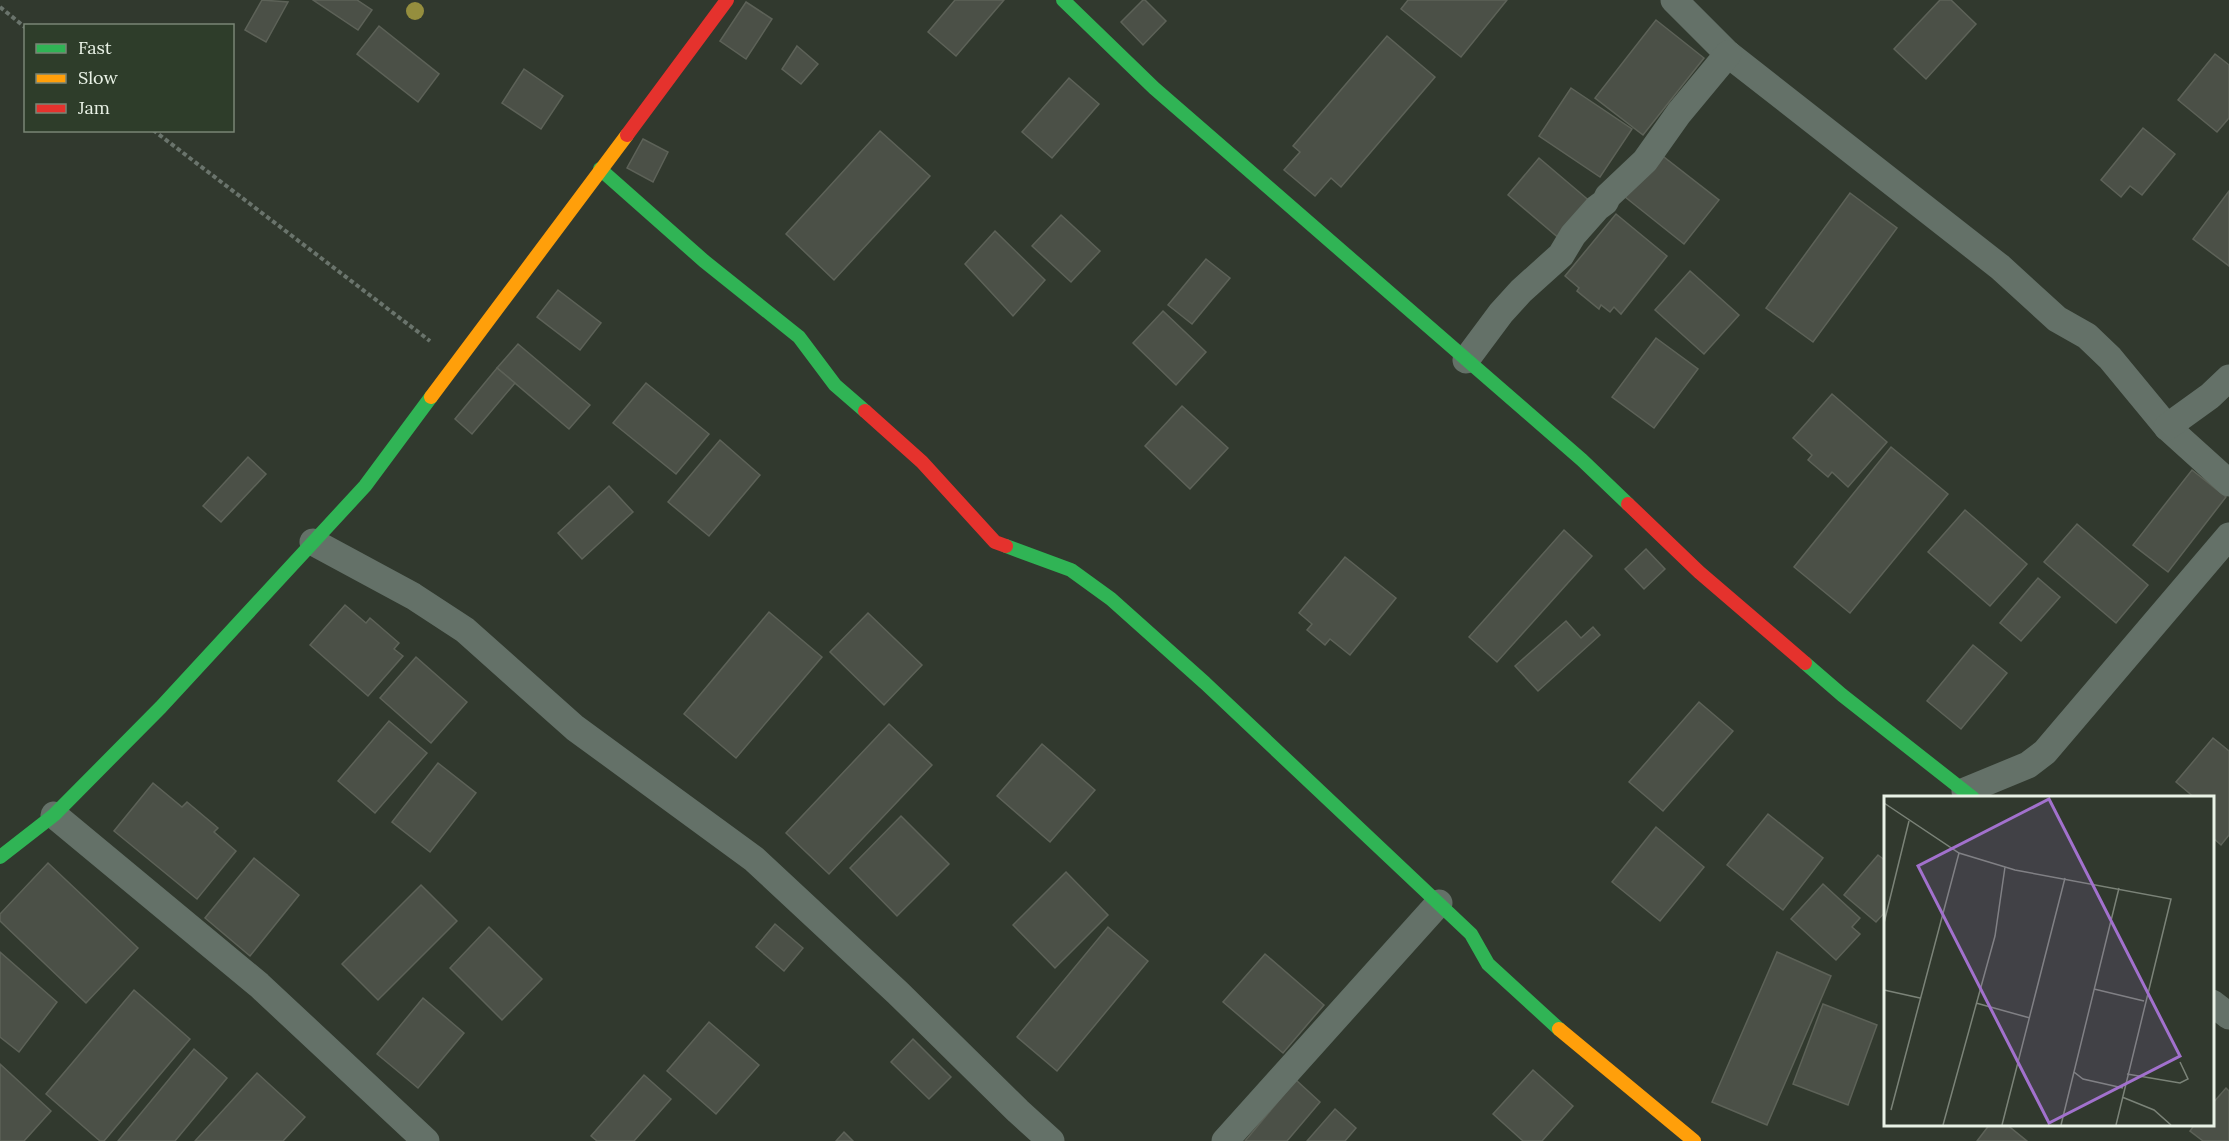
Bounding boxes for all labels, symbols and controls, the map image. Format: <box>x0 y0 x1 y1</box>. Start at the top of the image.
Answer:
legend <box>24 24 234 132</box>
text: Fast <box>78 36 112 59</box>
text: Slow <box>78 66 118 89</box>
text: Jam <box>77 96 110 119</box>
inset map <box>1884 796 2214 1126</box>

